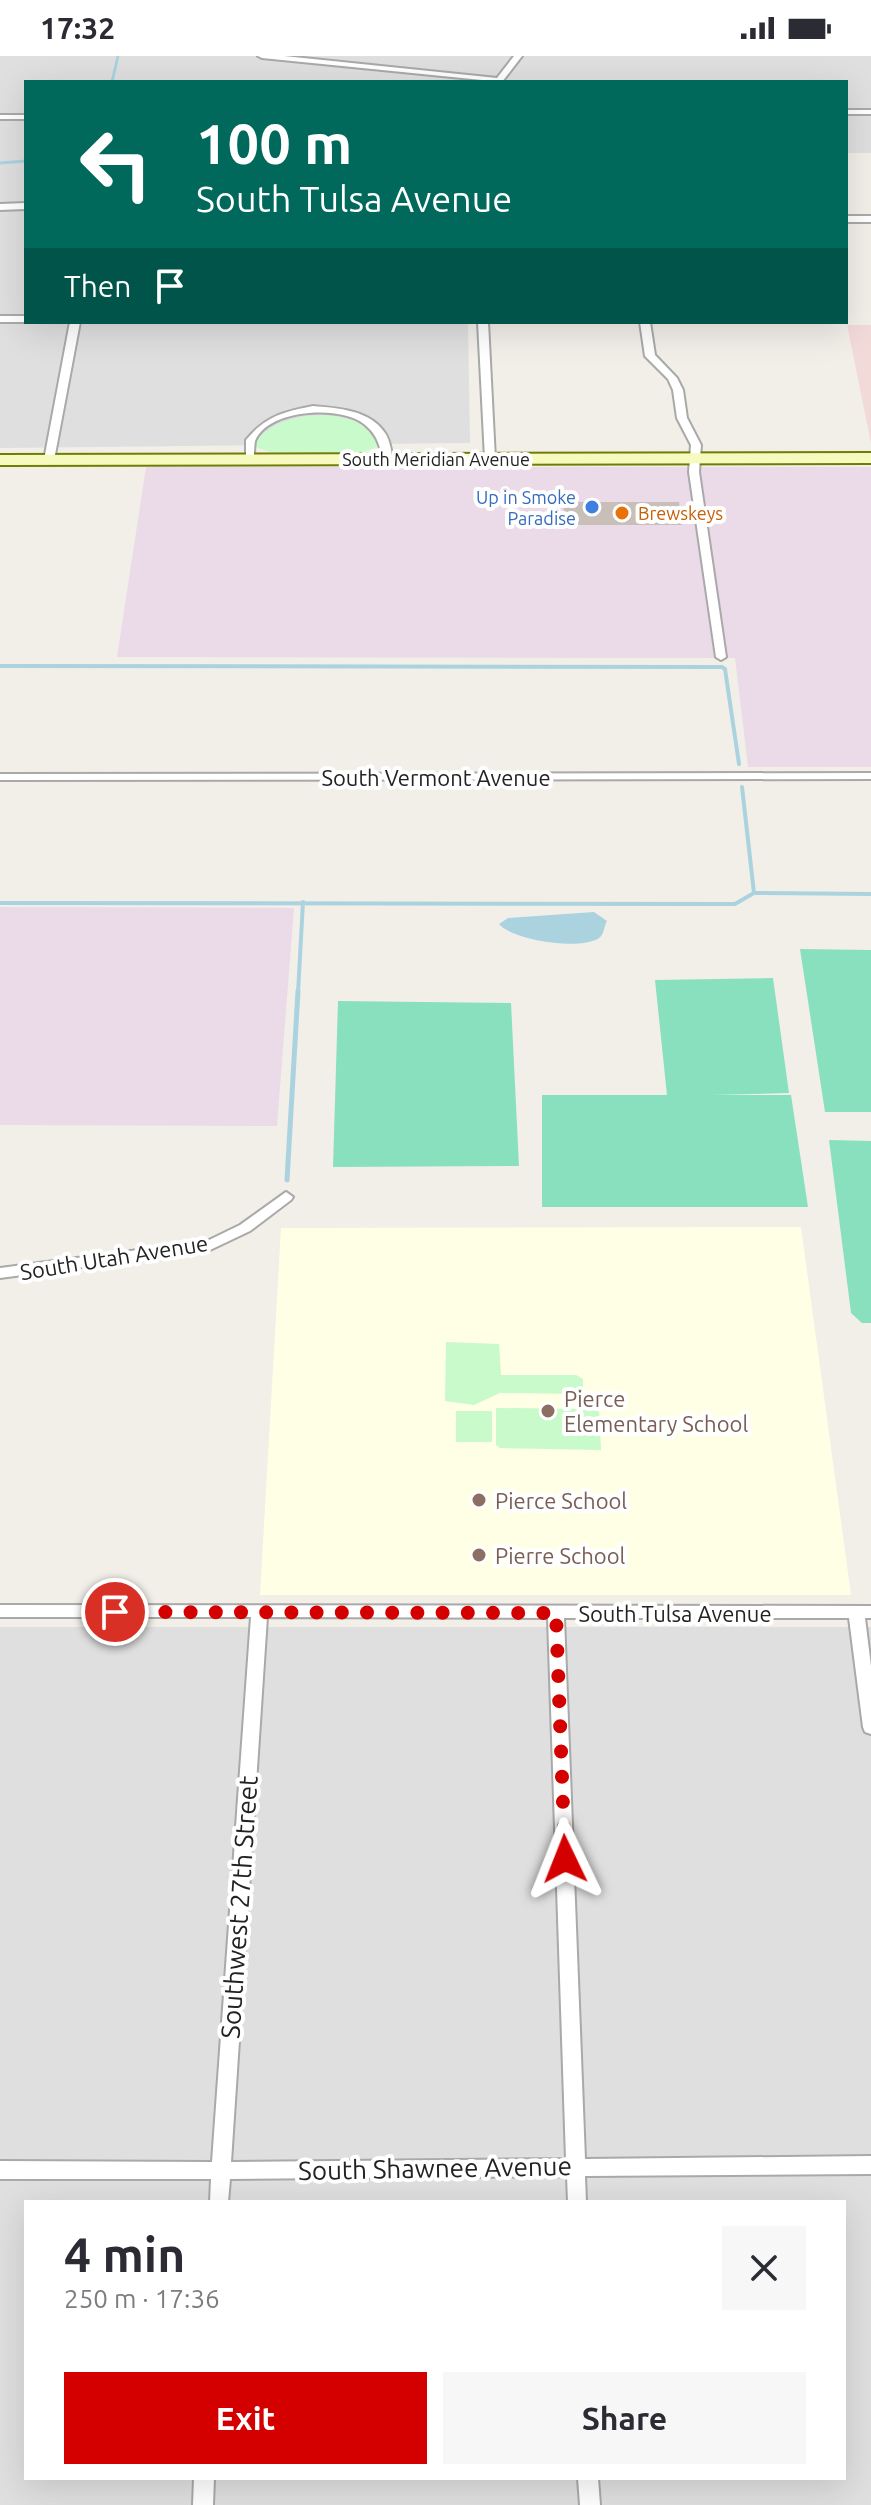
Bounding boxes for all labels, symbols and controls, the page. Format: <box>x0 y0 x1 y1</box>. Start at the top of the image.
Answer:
text: 17:32 <box>40 11 115 45</box>
icon: left <box>64 112 168 216</box>
text: 100 m <box>196 112 352 175</box>
text: South Tulsa Avenue <box>196 178 512 219</box>
icon: arrive <box>148 264 192 308</box>
text: Then <box>64 269 132 303</box>
street label: South Meridian Avenue <box>342 449 530 469</box>
place label: Up in Smoke Paradise <box>476 487 576 528</box>
marker: Up in Smoke Paradise <box>583 498 601 516</box>
place label: Brewskeys <box>638 503 723 523</box>
marker: Brewskeys <box>613 504 631 522</box>
street label: South Vermont Avenue <box>321 765 551 790</box>
street label: South Utah Avenue <box>18 1230 210 1284</box>
place label: Pierce Elementary School <box>564 1386 748 1436</box>
marker: Pierce Elementary School <box>539 1402 557 1420</box>
place label: Pierce School <box>495 1488 627 1513</box>
marker: Pierce School <box>470 1491 488 1509</box>
place label: Pierre School <box>495 1543 626 1568</box>
marker: Pierre School <box>470 1546 488 1564</box>
pin <box>81 1578 149 1646</box>
icon: arrive <box>93 1590 137 1634</box>
street label: South Tulsa Avenue <box>578 1601 772 1626</box>
street label: Southwest 27th Street <box>215 1774 263 2040</box>
position arrow <box>523 1817 607 1901</box>
street label: South Shawnee Avenue <box>298 2151 572 2185</box>
button: close <box>722 2226 806 2310</box>
text: 4 min <box>64 2227 185 2281</box>
text: 250 m · 17:36 <box>64 2284 220 2313</box>
button: Exit <box>64 2372 427 2464</box>
button: Share <box>443 2372 806 2464</box>

